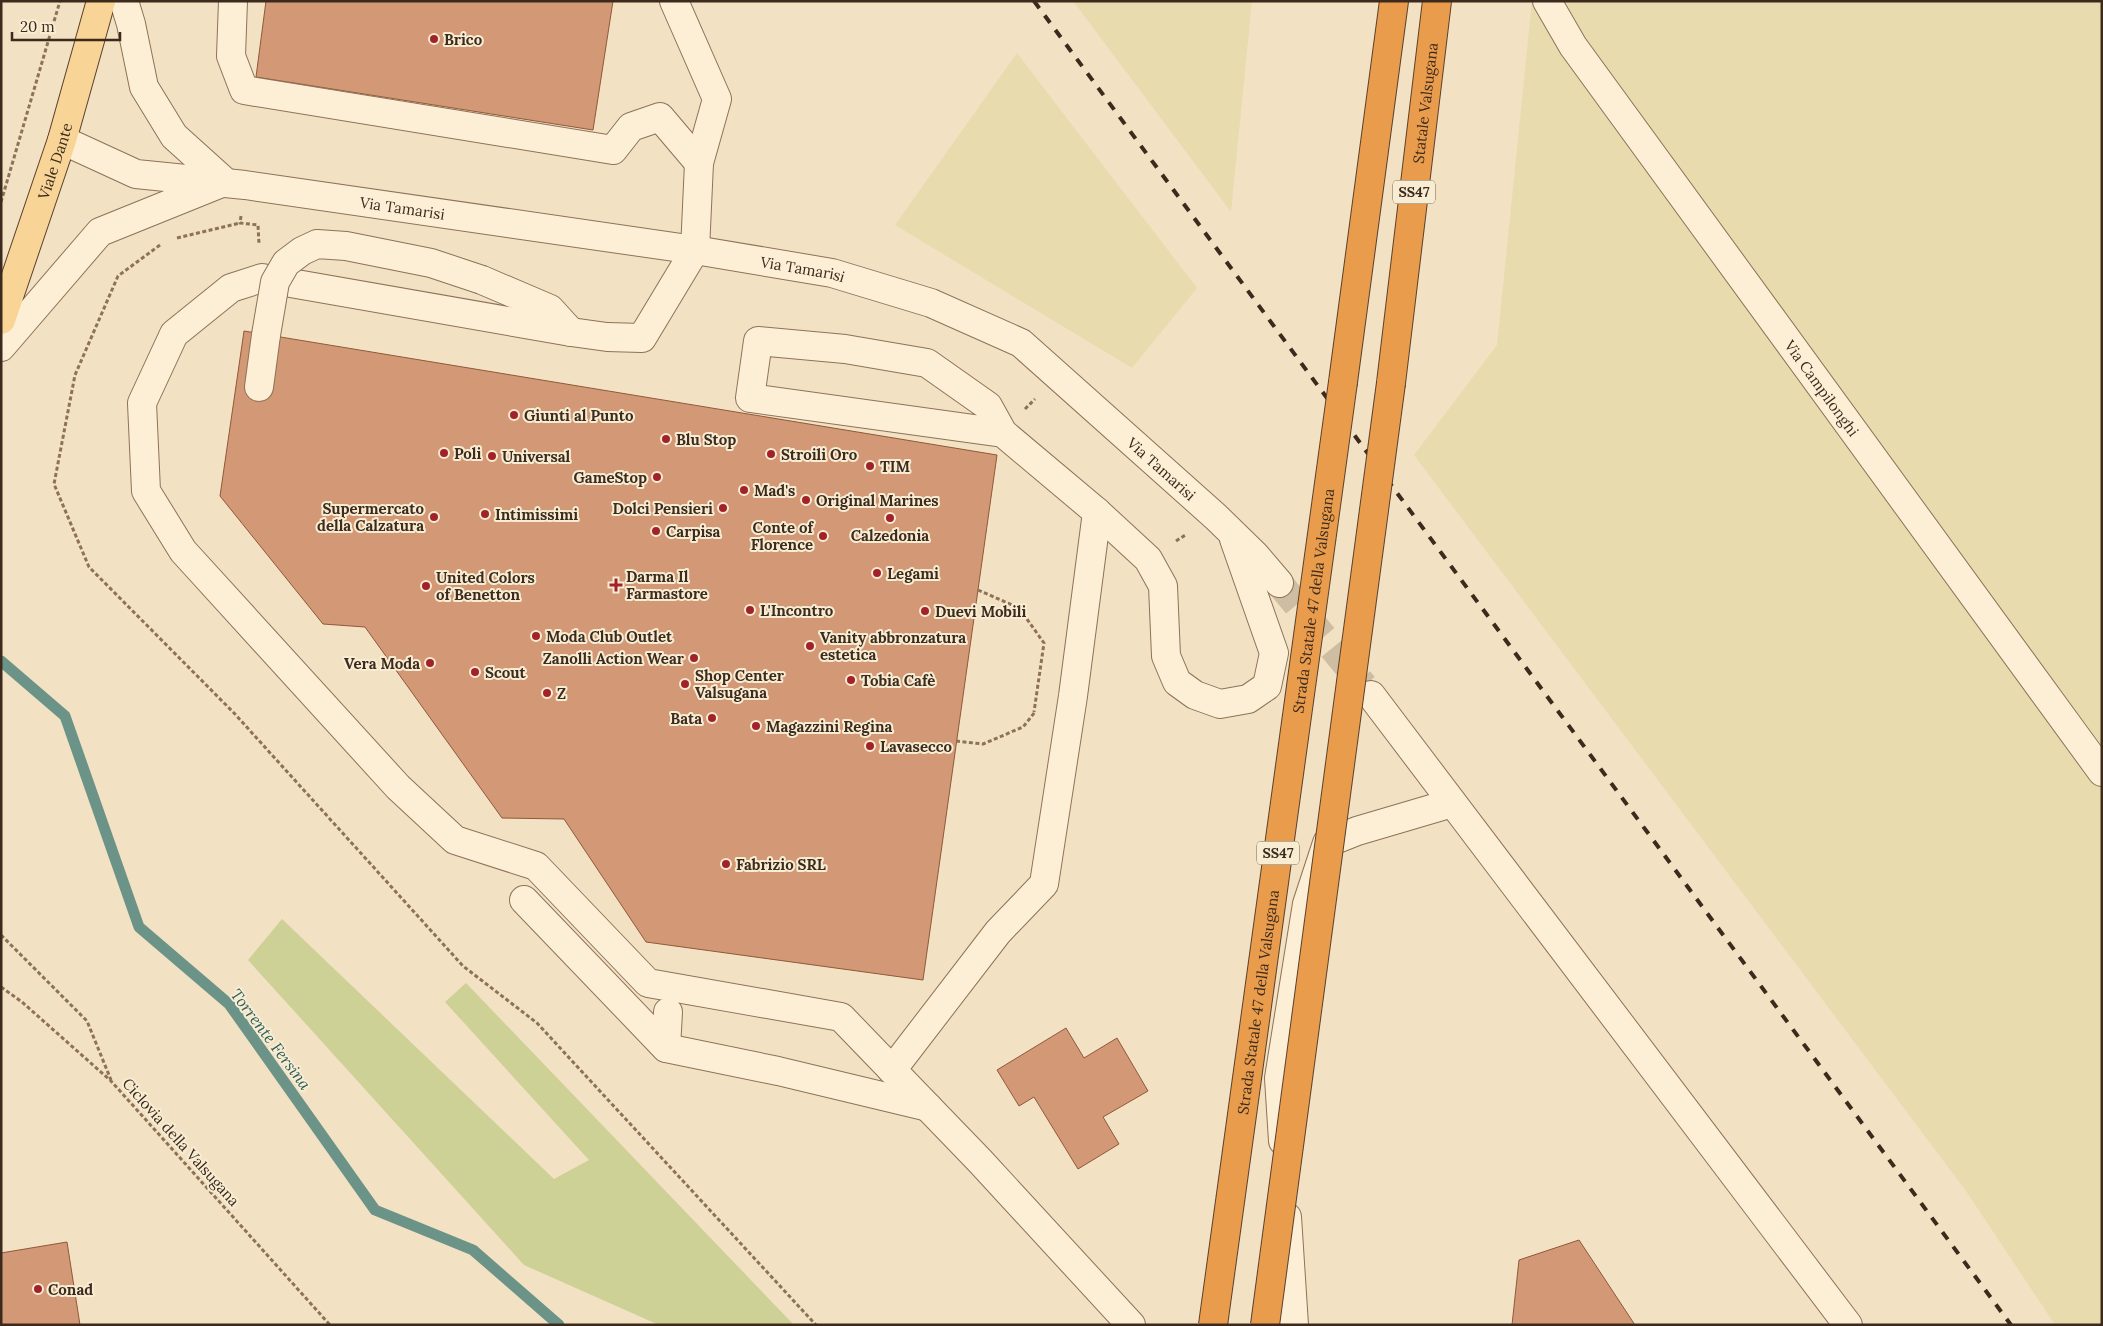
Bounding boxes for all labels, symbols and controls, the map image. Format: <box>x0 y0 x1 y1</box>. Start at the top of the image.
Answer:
scale bar <box>12 10 120 42</box>
text: 20 m <box>20 17 55 36</box>
place label: Brico <box>444 30 483 49</box>
marker: Brico <box>428 33 440 45</box>
street label: Statale Valsugana <box>1408 41 1441 165</box>
street label: Viale Dante <box>33 120 76 203</box>
road number: SS47 <box>1393 180 1435 203</box>
street label: Via Tamarisi <box>358 192 446 223</box>
street label: Via Tamarisi <box>758 251 847 286</box>
street label: Via Campilonghi <box>1780 335 1863 440</box>
place label: Giunti al Punto <box>524 406 634 425</box>
marker: Giunti al Punto <box>508 409 520 421</box>
place label: Blu Stop <box>676 430 736 449</box>
street label: Via Tamarisi <box>1123 432 1200 504</box>
marker: Blu Stop <box>660 433 672 445</box>
place label: Poli <box>454 444 481 463</box>
place label: Stroili Oro <box>781 445 858 464</box>
marker: Poli <box>438 447 450 459</box>
place label: Universal <box>502 447 571 466</box>
marker: Stroili Oro <box>765 448 777 460</box>
marker: Universal <box>486 450 498 462</box>
place label: TIM <box>880 457 910 476</box>
marker: TIM <box>864 460 876 472</box>
place label: GameStop <box>573 468 647 487</box>
marker: GameStop <box>651 471 663 483</box>
place label: Mad's <box>754 481 795 500</box>
marker: Mad's <box>738 484 750 496</box>
street label: Strada Statale 47 della Valsugana <box>1288 487 1338 715</box>
place label: Original Marines <box>816 491 939 510</box>
marker: Original Marines <box>800 494 812 506</box>
place label: Supermercato della Calzatura <box>317 499 424 535</box>
place label: Dolci Pensieri <box>613 499 713 518</box>
marker: Dolci Pensieri <box>717 502 729 514</box>
place label: Intimissimi <box>495 505 578 524</box>
marker: Intimissimi <box>479 508 491 520</box>
marker: Supermercato della Calzatura <box>428 511 440 523</box>
marker: Calzedonia <box>884 512 896 524</box>
place label: Conte of Florence <box>751 518 814 554</box>
place label: Carpisa <box>666 522 721 541</box>
marker: Carpisa <box>650 525 662 537</box>
place label: Calzedonia <box>851 526 929 545</box>
marker: Conte of Florence <box>817 530 829 542</box>
place label: Legami <box>887 564 939 583</box>
place label: Darma Il Farmastore <box>626 567 708 603</box>
marker: Legami <box>871 567 883 579</box>
place label: United Colors of Benetton <box>436 568 535 604</box>
marker: Darma Il Farmastore <box>610 579 622 591</box>
marker: United Colors of Benetton <box>420 580 432 592</box>
place label: L'Incontro <box>760 601 834 620</box>
place label: Duevi Mobili <box>935 602 1026 621</box>
marker: L'Incontro <box>744 604 756 616</box>
marker: Duevi Mobili <box>919 605 931 617</box>
place label: Moda Club Outlet <box>546 627 673 646</box>
place label: Vanity abbronzatura estetica <box>820 628 966 664</box>
marker: Moda Club Outlet <box>530 630 542 642</box>
marker: Vanity abbronzatura estetica <box>804 640 816 652</box>
place label: Zanolli Action Wear <box>543 649 685 668</box>
marker: Zanolli Action Wear <box>688 652 700 664</box>
place label: Vera Moda <box>344 654 420 673</box>
marker: Vera Moda <box>424 657 436 669</box>
place label: Scout <box>485 663 526 682</box>
marker: Scout <box>469 666 481 678</box>
place label: Shop Center Valsugana <box>695 666 785 702</box>
place label: Tobia Cafè <box>861 671 935 690</box>
marker: Tobia Cafè <box>845 674 857 686</box>
marker: Shop Center Valsugana <box>679 678 691 690</box>
place label: Z <box>557 684 566 703</box>
marker: Z <box>541 687 553 699</box>
place label: Bata <box>670 709 702 728</box>
marker: Bata <box>706 712 718 724</box>
place label: Magazzini Regina <box>766 717 892 736</box>
marker: Magazzini Regina <box>750 720 762 732</box>
place label: Lavasecco <box>880 737 952 756</box>
marker: Lavasecco <box>864 740 876 752</box>
road number: SS47 <box>1257 841 1299 864</box>
place label: Fabrizio SRL <box>736 855 826 874</box>
marker: Fabrizio SRL <box>720 858 732 870</box>
street label: Strada Statale 47 della Valsugana <box>1233 888 1282 1116</box>
water label: Torrente Fersina <box>227 985 316 1093</box>
street label: Ciclovia della Valsugana <box>118 1074 244 1210</box>
place label: Conad <box>48 1280 93 1299</box>
marker: Conad <box>32 1283 44 1295</box>

